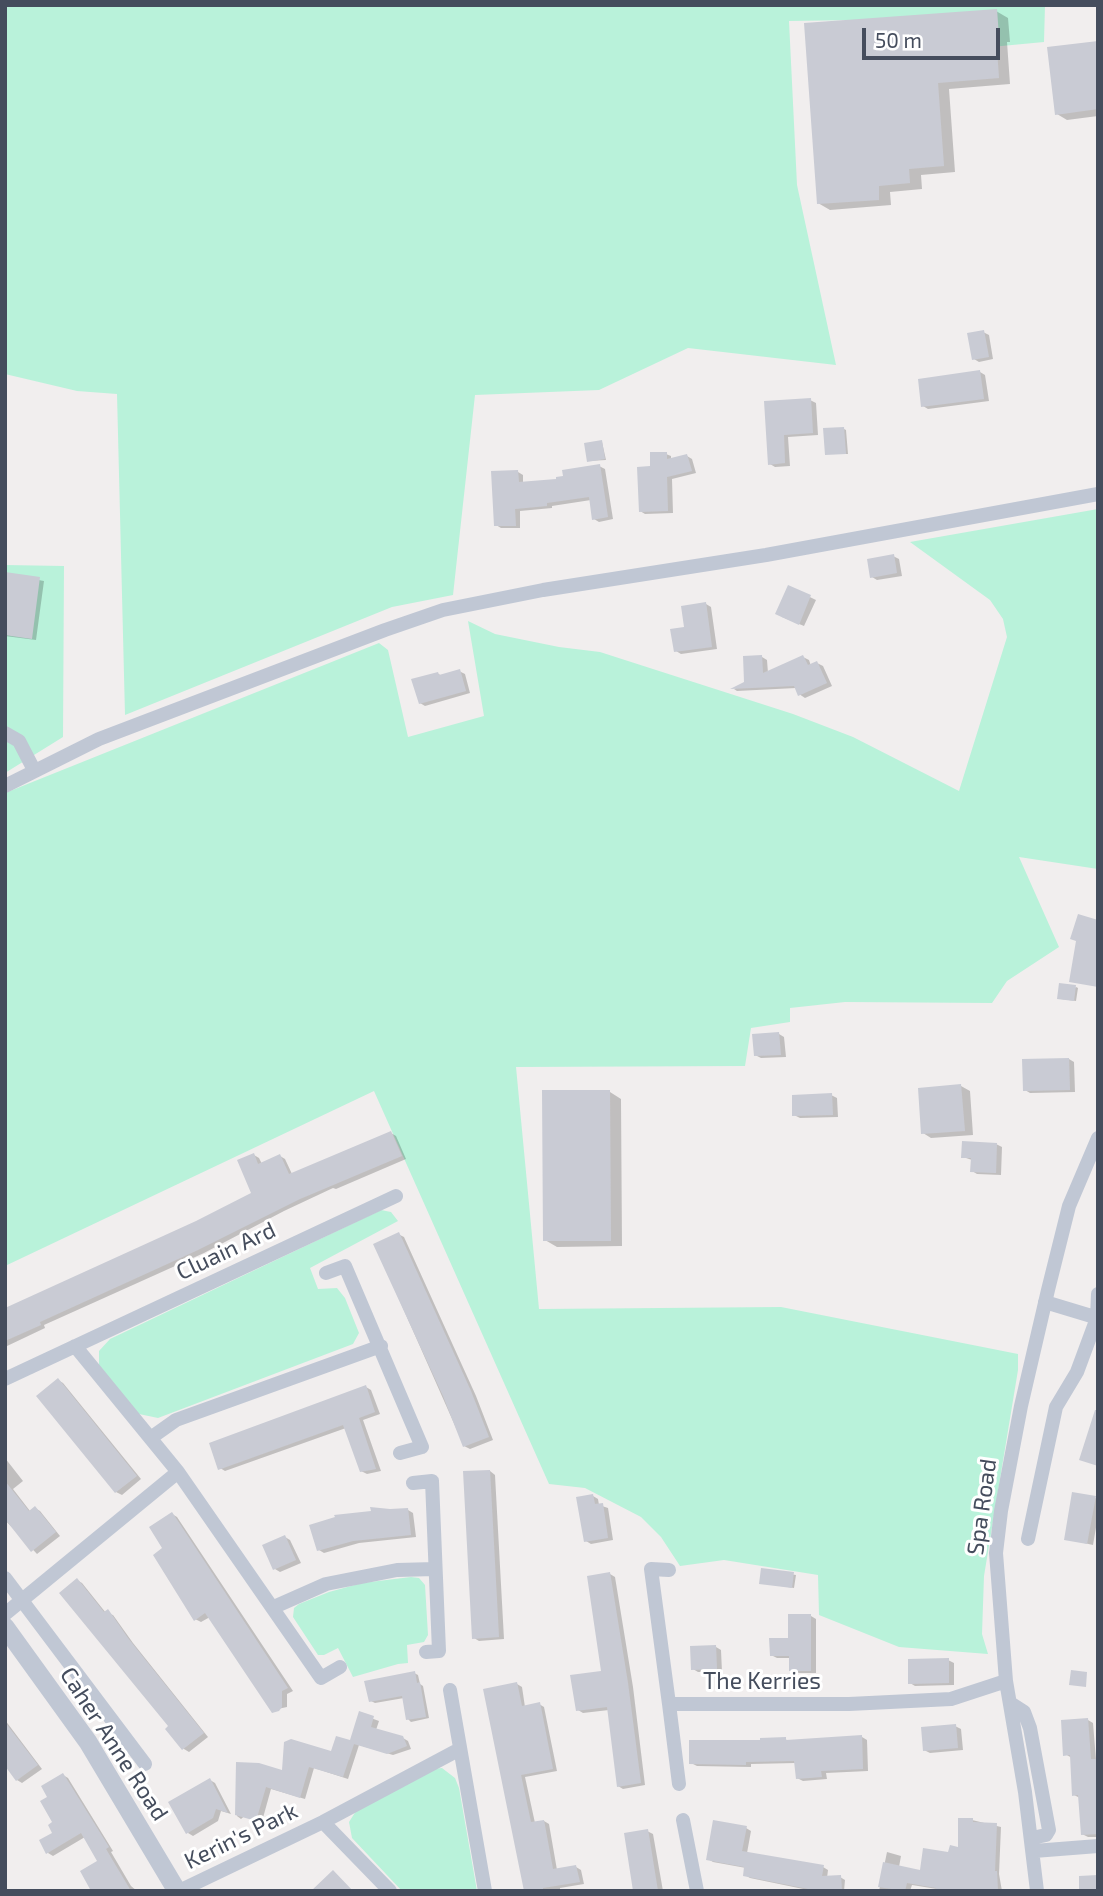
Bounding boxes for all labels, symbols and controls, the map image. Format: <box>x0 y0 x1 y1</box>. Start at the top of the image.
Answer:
scale bar <box>865 14 1003 58</box>
text: 50 m <box>875 27 922 52</box>
street label: Cluain Ard <box>172 1216 280 1286</box>
street label: Spa Road <box>962 1457 1002 1557</box>
street label: Caher Anne Road <box>54 1662 174 1826</box>
street label: The Kerries <box>703 1667 821 1695</box>
street label: Kerin's Park <box>180 1797 302 1875</box>

